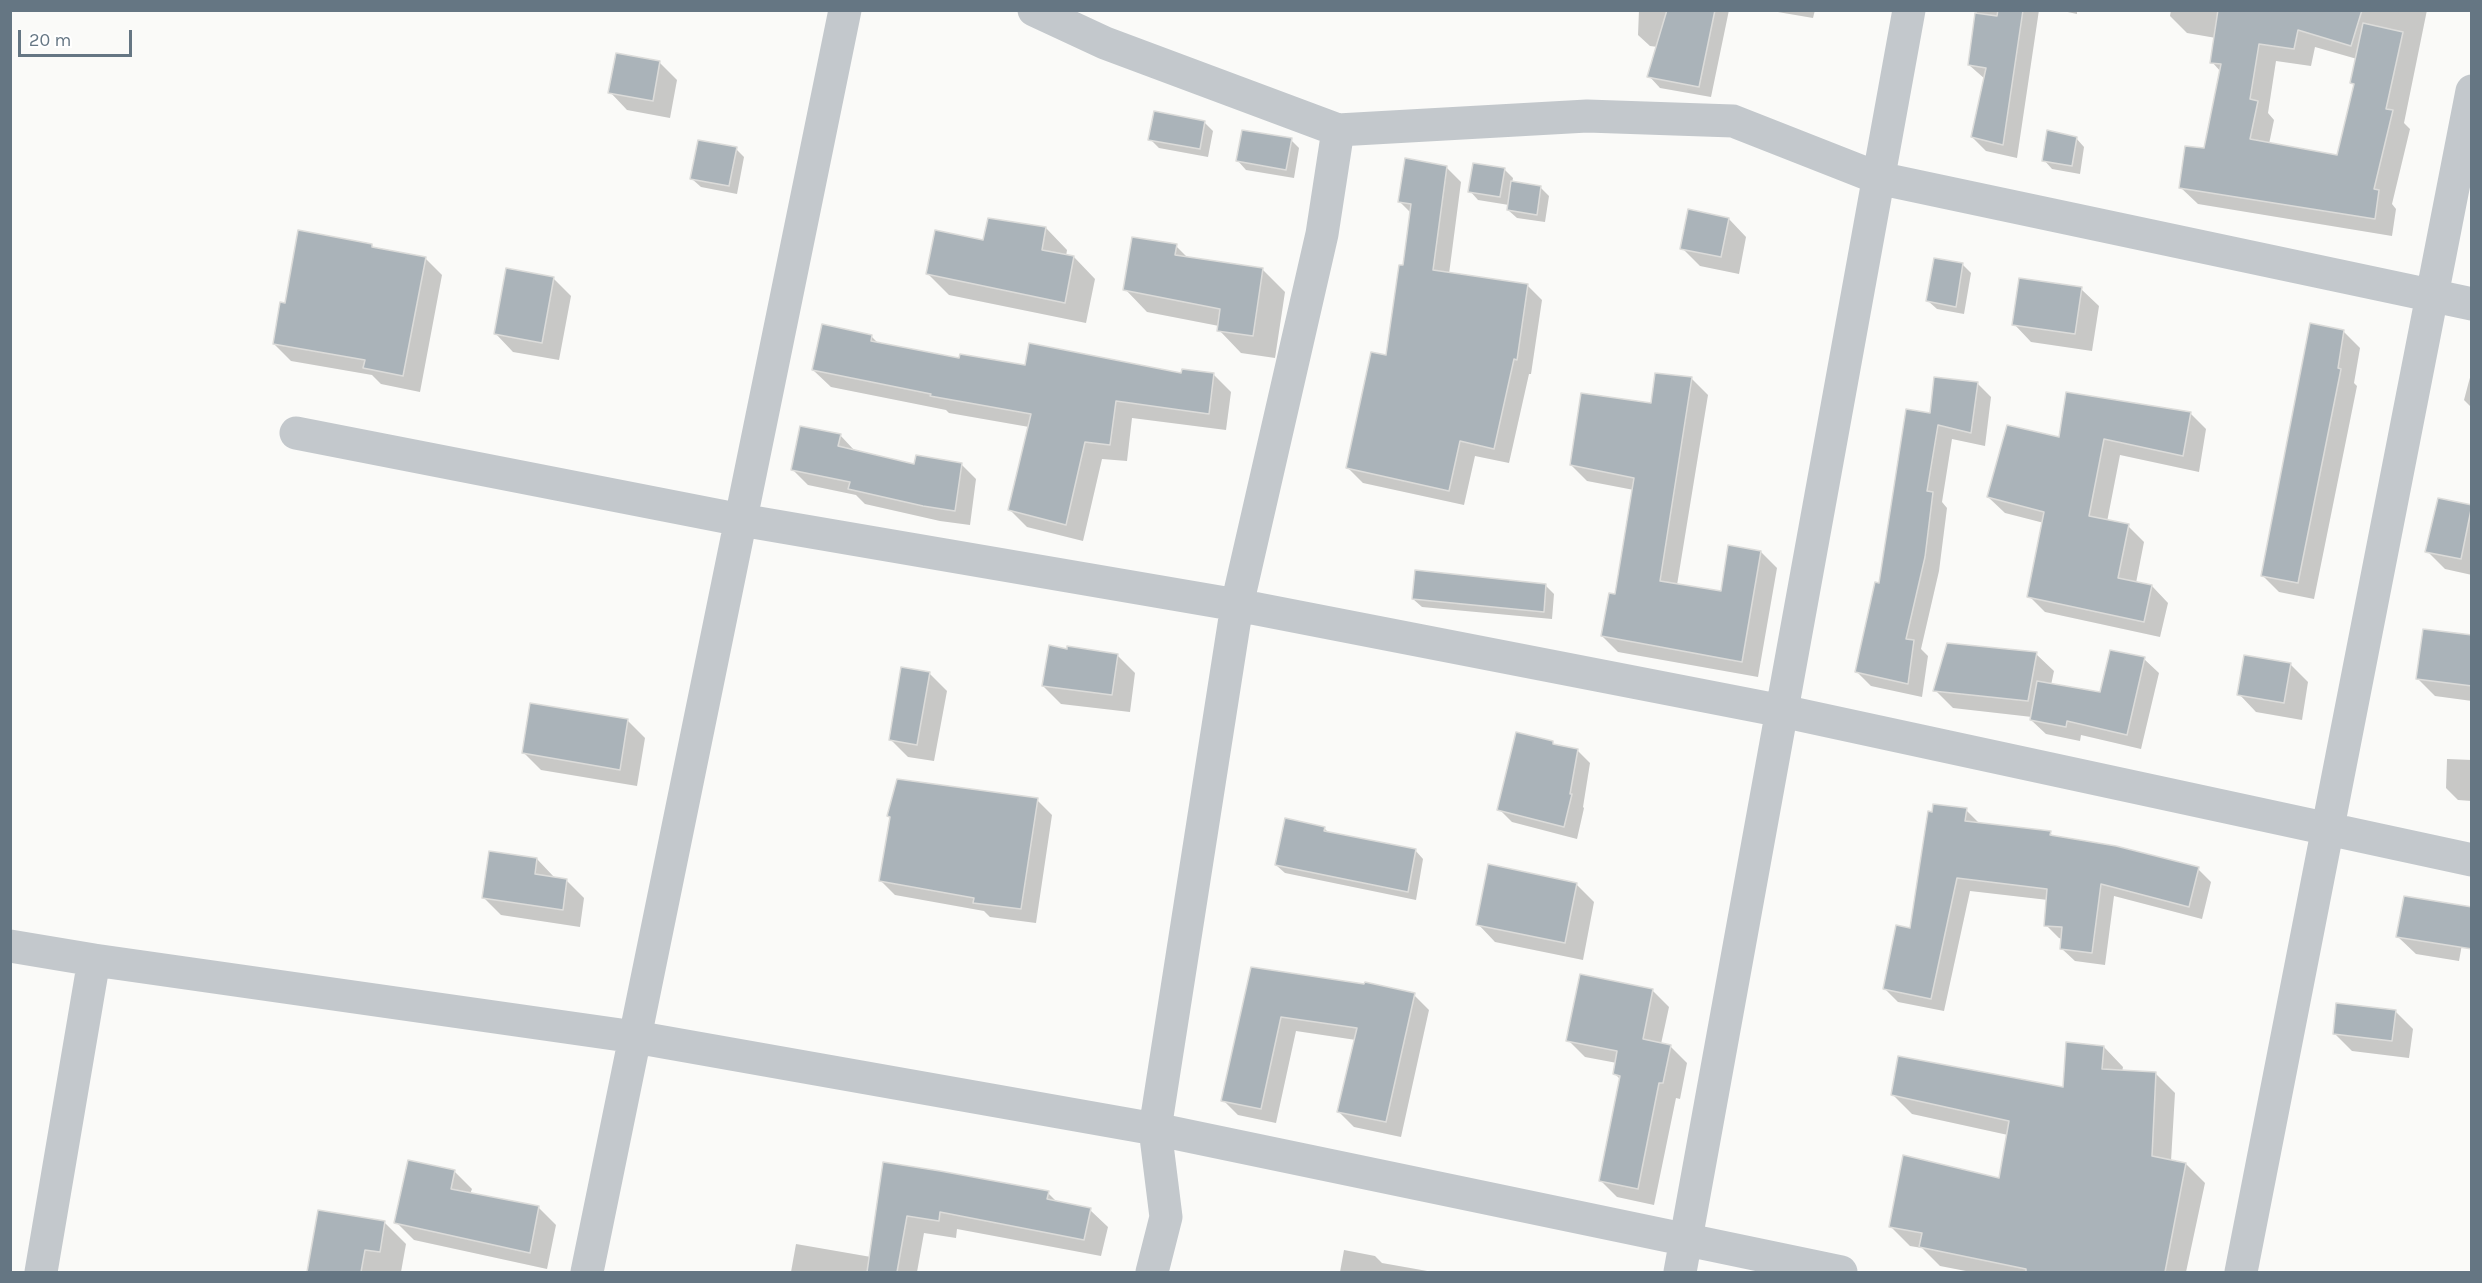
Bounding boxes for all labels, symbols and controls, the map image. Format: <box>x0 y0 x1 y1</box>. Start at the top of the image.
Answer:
scale bar <box>21 18 135 56</box>
text: 20 m <box>29 29 71 51</box>

